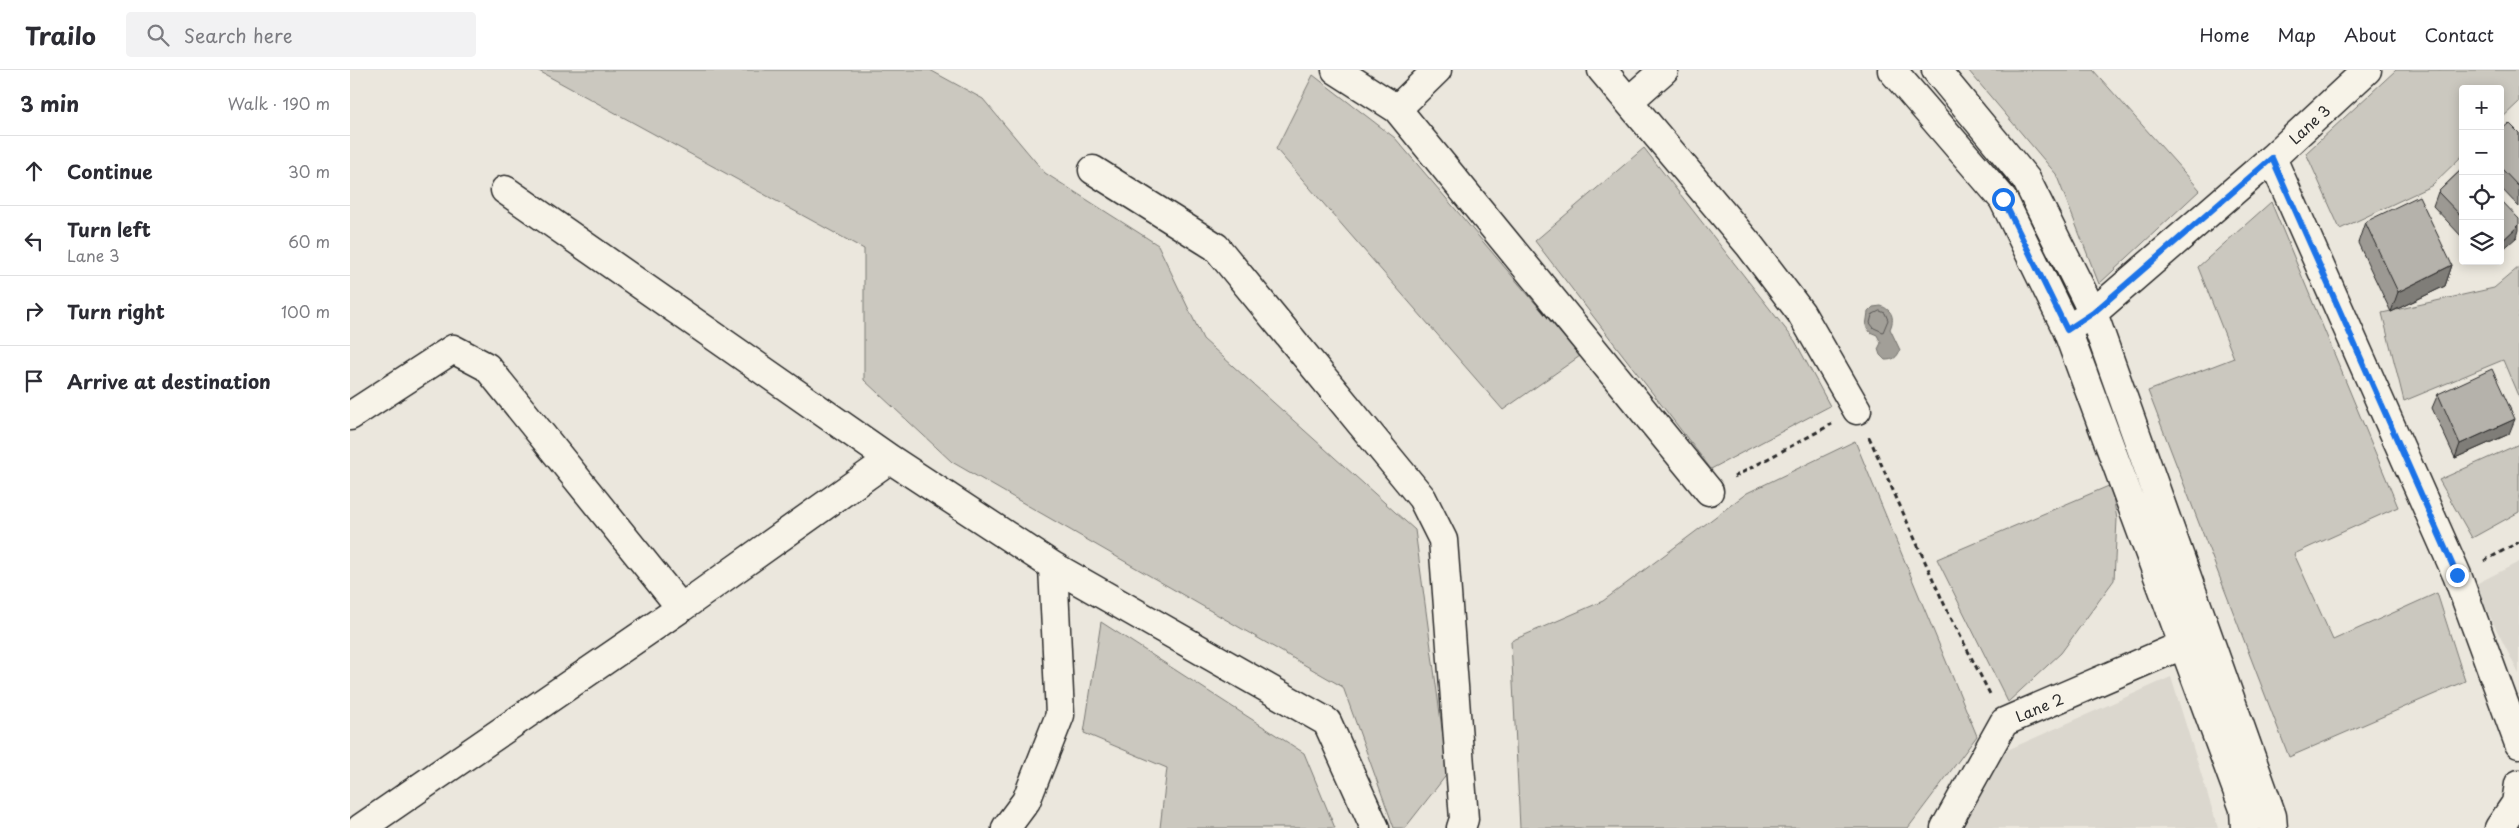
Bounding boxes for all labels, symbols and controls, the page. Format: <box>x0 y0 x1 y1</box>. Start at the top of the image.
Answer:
search box <box>126 12 476 57</box>
text: Trailo <box>25 17 96 53</box>
icon: search <box>144 21 172 49</box>
text: Search here <box>184 21 292 49</box>
text: Home <box>2199 21 2249 48</box>
text: Map <box>2277 21 2316 48</box>
text: About <box>2344 21 2396 48</box>
text: Contact <box>2424 21 2494 48</box>
map controls <box>2459 85 2504 265</box>
button: + <box>2459 85 2504 130</box>
text: 3 min <box>20 87 79 119</box>
text: Walk · 190 m <box>228 91 330 115</box>
street label: Lane 3 <box>2283 99 2335 149</box>
button: − <box>2459 130 2504 175</box>
icon: ahead <box>20 157 48 185</box>
text: Continue <box>67 157 153 185</box>
text: 30 m <box>288 159 330 183</box>
button: locate <box>2459 175 2504 220</box>
route start <box>1992 188 2015 211</box>
text: Turn left <box>67 215 151 243</box>
button: layers <box>2459 220 2504 265</box>
icon: left <box>20 227 48 255</box>
text: 60 m <box>288 229 330 253</box>
text: Lane 3 <box>67 243 120 267</box>
icon: right <box>20 297 48 325</box>
text: Turn right <box>67 297 165 325</box>
text: 100 m <box>281 299 330 323</box>
icon: arrive <box>20 367 48 395</box>
text: Arrive at destination <box>67 367 271 395</box>
route end <box>2446 564 2469 587</box>
street label: Lane 2 <box>2011 687 2067 727</box>

